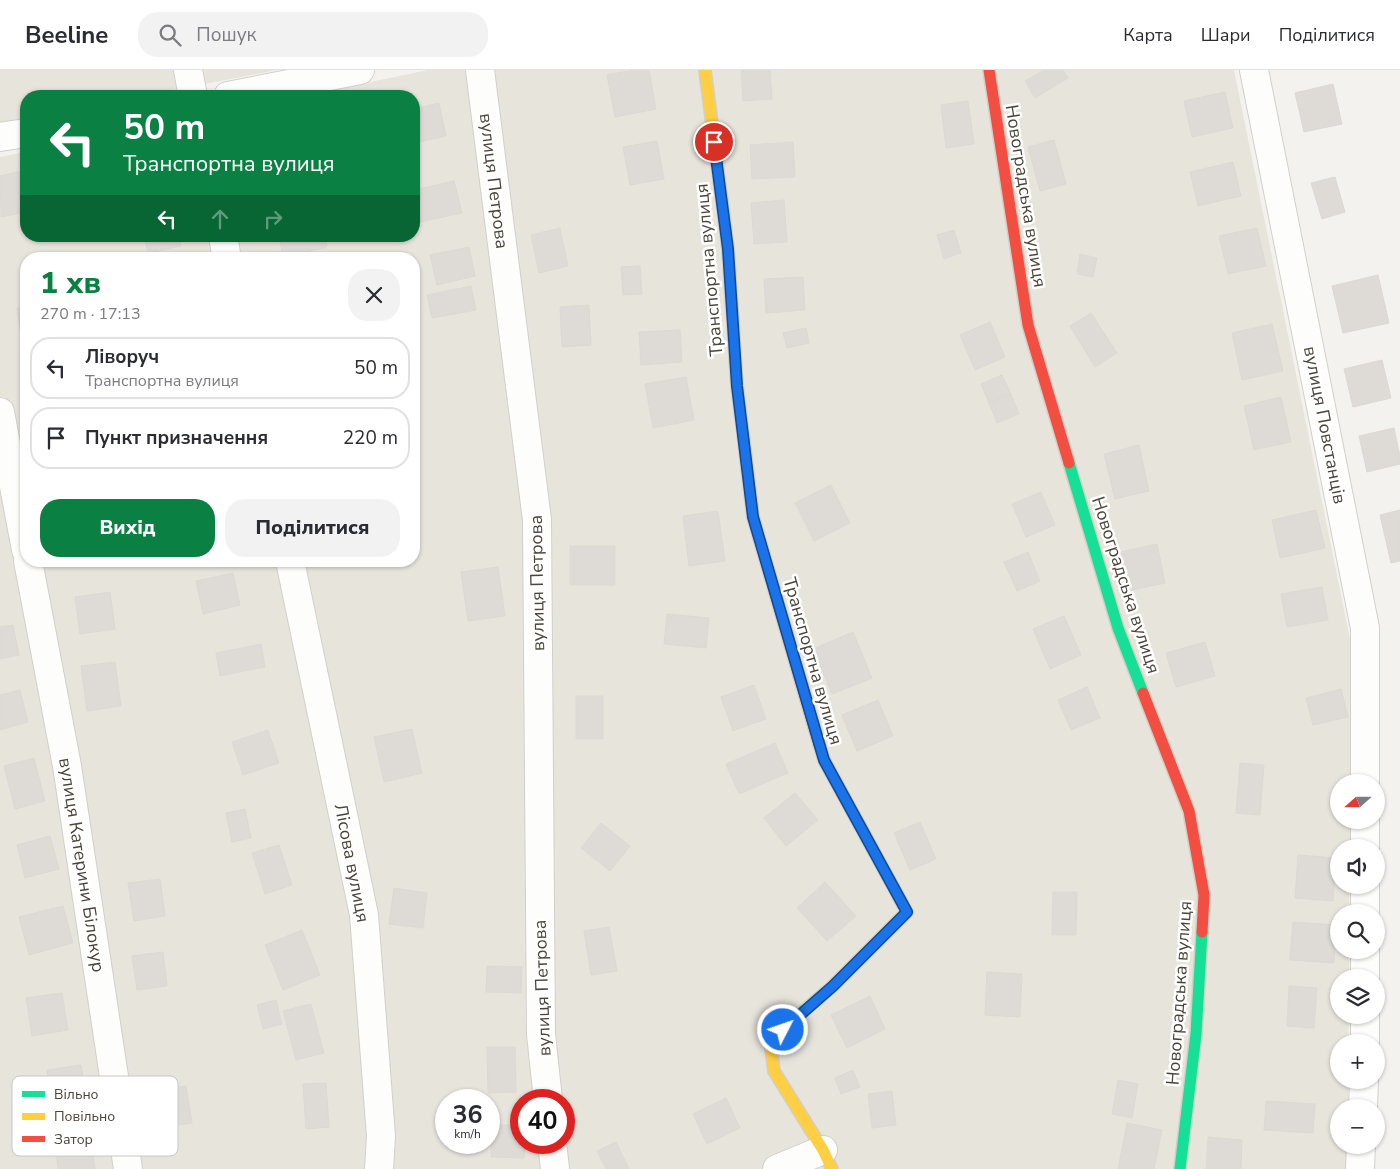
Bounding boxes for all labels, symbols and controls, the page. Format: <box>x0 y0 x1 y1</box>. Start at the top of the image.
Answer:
search box <box>138 12 488 57</box>
text: Beeline <box>25 19 108 51</box>
icon: search <box>156 21 184 49</box>
text: Пошук <box>196 22 257 48</box>
text: Карта <box>1123 23 1173 47</box>
text: Шари <box>1201 23 1251 47</box>
text: Поділитися <box>1279 23 1375 47</box>
street label: Новоградська вулиця <box>1000 103 1052 289</box>
text: 50 m <box>123 104 205 151</box>
icon: left <box>40 110 105 175</box>
street label: вулиця Петрова <box>474 112 514 250</box>
pin <box>693 121 735 163</box>
icon: arrive <box>700 128 728 156</box>
text: Транспортна вулиця <box>123 149 335 179</box>
street label: Транспортна вулиця <box>689 183 729 357</box>
icon: left <box>153 205 181 233</box>
icon: ahead <box>206 205 234 233</box>
icon: right <box>259 205 287 233</box>
text: 1 хв <box>40 263 101 304</box>
button: close <box>348 269 400 321</box>
text: 270 m · 17:13 <box>40 303 141 325</box>
text: Ліворуч <box>85 344 159 370</box>
street label: вулиця Повстанців <box>1298 344 1352 506</box>
icon: left <box>42 354 70 382</box>
text: 50 m <box>354 355 398 381</box>
text: Транспортна вулиця <box>85 370 239 392</box>
icon: arrive <box>42 424 70 452</box>
text: Пункт призначення <box>85 425 268 451</box>
text: 220 m <box>343 425 398 451</box>
street label: Новоградська вулиця <box>1086 493 1166 677</box>
button: Вихід <box>40 499 215 557</box>
button: Поділитися <box>225 499 400 557</box>
street label: вулиця Петрова <box>524 515 550 651</box>
street label: Транспортна вулиця <box>778 574 848 748</box>
street label: вулиця Катерини Білокур <box>53 756 111 974</box>
north arrow <box>1330 774 1385 829</box>
map controls <box>1330 774 1385 1154</box>
street label: Лісова вулиця <box>329 802 375 924</box>
button: sound <box>1330 839 1385 894</box>
street label: Новоградська вулиця <box>1161 900 1197 1086</box>
button: search <box>1330 904 1385 959</box>
street label: вулиця Петрова <box>528 919 556 1057</box>
button: layers <box>1330 969 1385 1024</box>
position arrow <box>756 1003 808 1055</box>
button: + <box>1330 1034 1385 1089</box>
legend <box>12 1076 178 1156</box>
text: Вільно <box>54 1085 99 1104</box>
speed limit sign: 40 <box>510 1089 575 1154</box>
text: 36 <box>452 1098 483 1132</box>
button: − <box>1330 1099 1385 1154</box>
text: Повільно <box>54 1107 115 1126</box>
text: km/h <box>454 1126 481 1142</box>
text: Затор <box>54 1130 93 1149</box>

